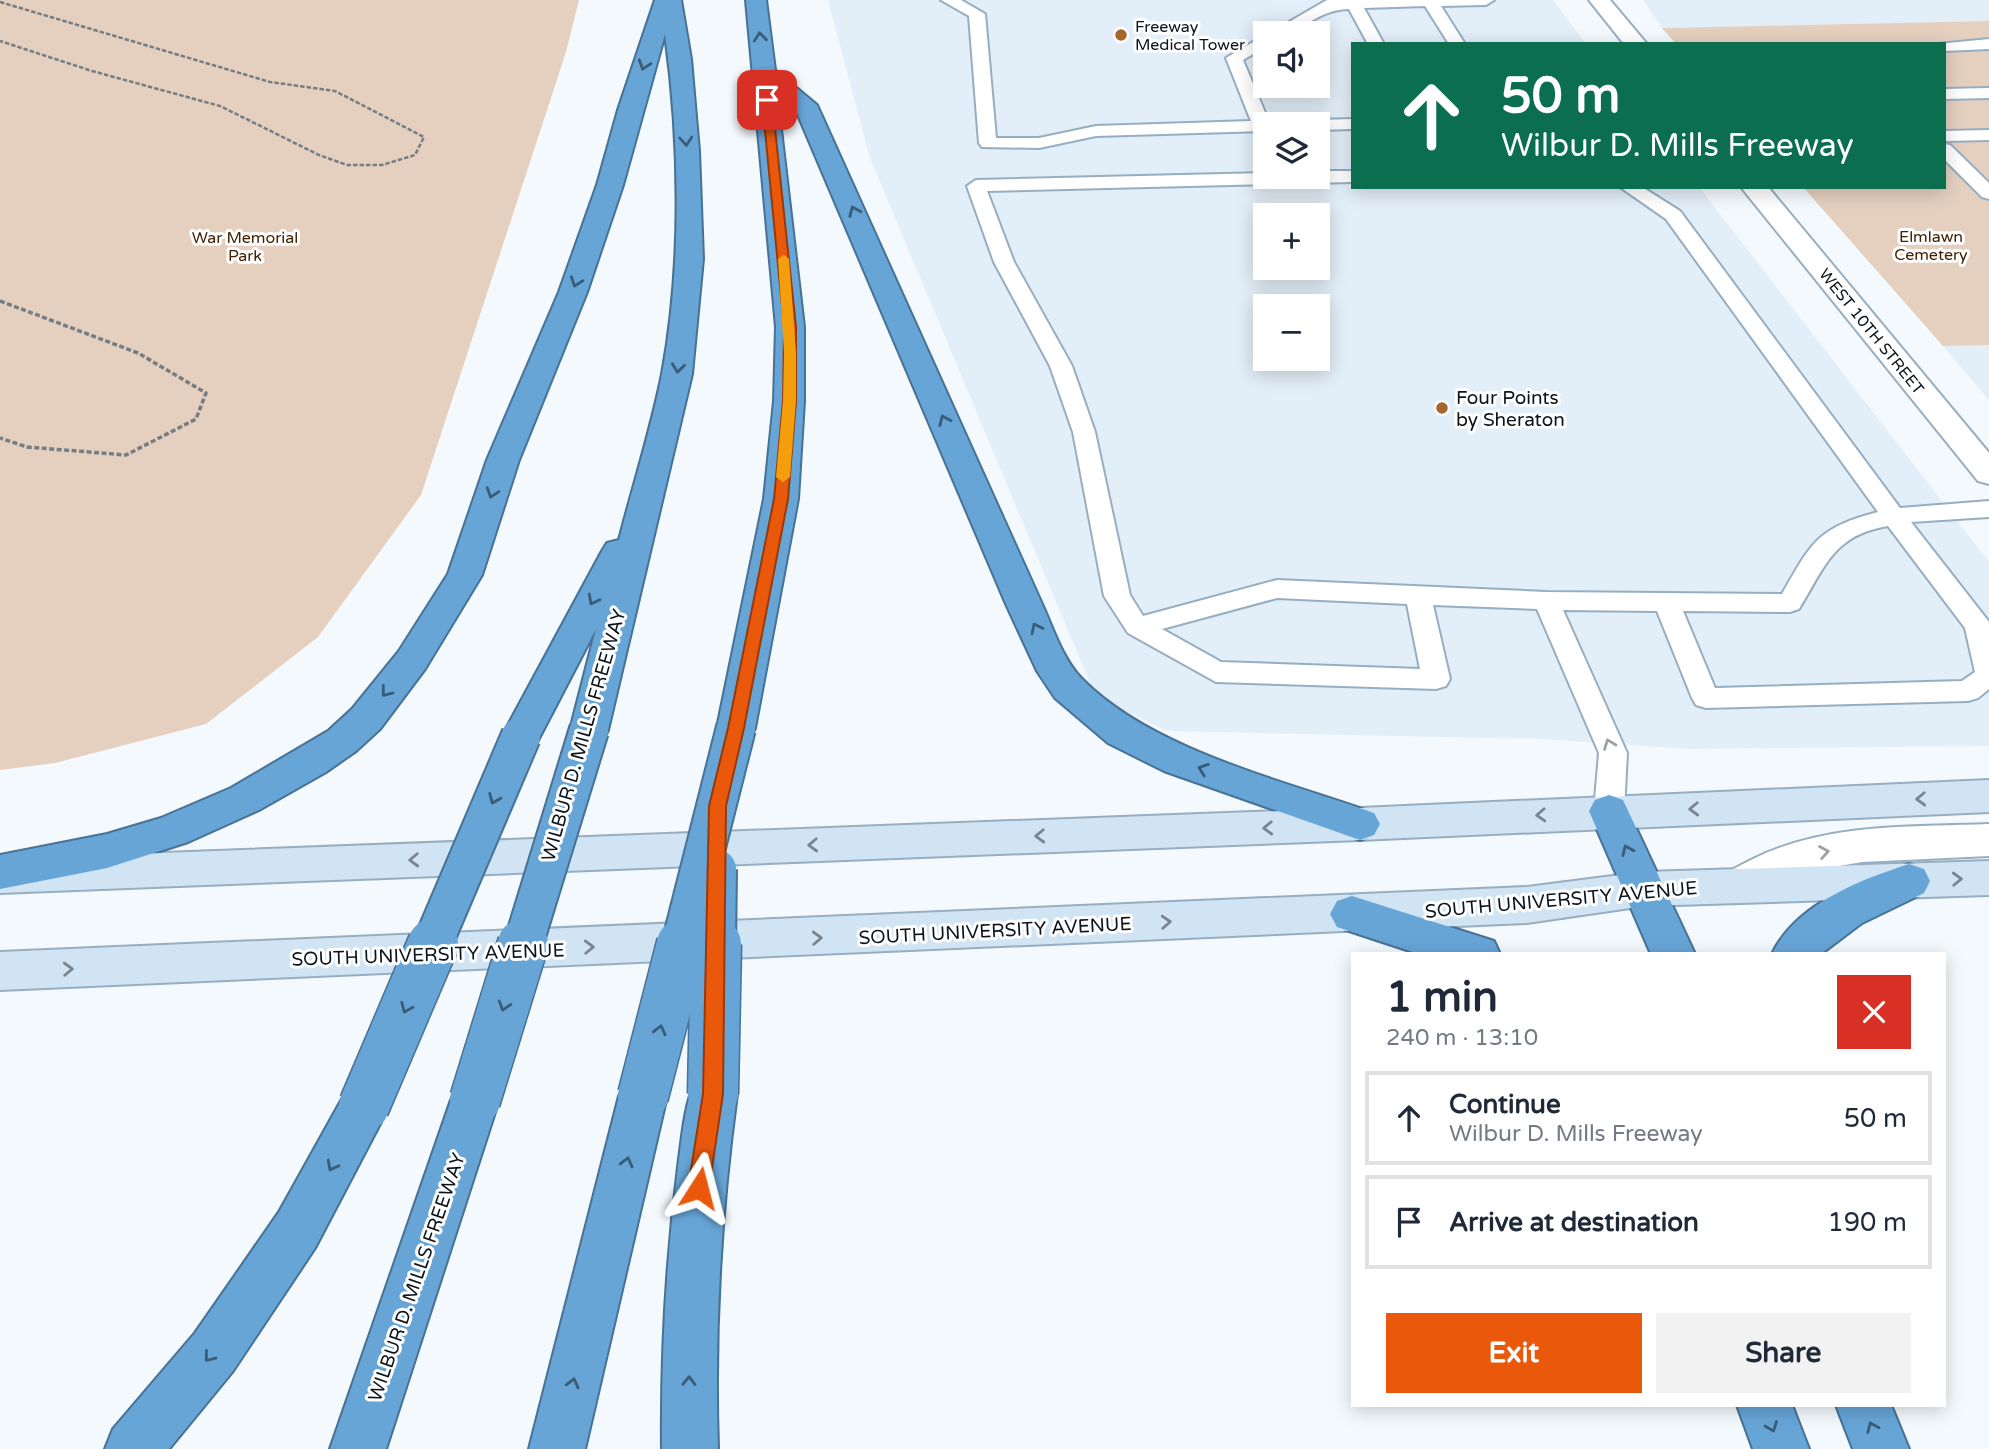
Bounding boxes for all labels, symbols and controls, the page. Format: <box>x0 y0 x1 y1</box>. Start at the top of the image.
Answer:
place label: Freeway Medical Tower <box>1135 17 1246 55</box>
map controls <box>1253 21 1330 371</box>
button: sound <box>1253 21 1330 98</box>
marker: Freeway Medical Tower <box>1113 27 1129 43</box>
one-way arrow <box>753 31 768 42</box>
one-way arrow <box>638 58 652 71</box>
text: 50 m <box>1501 67 1620 126</box>
pin <box>737 70 797 130</box>
icon: ahead <box>1386 70 1477 161</box>
icon: arrive <box>748 81 786 119</box>
button: layers <box>1253 112 1330 189</box>
text: Wilbur D. Mills Freeway <box>1501 127 1854 165</box>
one-way arrow <box>678 136 693 147</box>
button: + <box>1253 203 1330 280</box>
one-way arrow <box>848 206 862 219</box>
park label: Elmlawn Cemetery <box>1894 227 1968 265</box>
park label: War Memorial Park <box>192 228 298 266</box>
street label: WEST 10TH STREET <box>1814 265 1928 399</box>
one-way arrow <box>570 275 584 288</box>
button: − <box>1253 294 1330 371</box>
one-way arrow <box>670 362 685 374</box>
place label: Four Points by Sheraton <box>1456 387 1565 431</box>
marker: Four Points by Sheraton <box>1434 400 1450 416</box>
one-way arrow <box>939 415 953 427</box>
one-way arrow <box>486 487 500 499</box>
one-way arrow <box>587 593 601 605</box>
street label: WILBUR D. MILLS FREEWAY <box>537 607 631 864</box>
one-way arrow <box>1030 623 1044 635</box>
one-way arrow <box>382 685 395 697</box>
one-way arrow <box>1603 739 1617 751</box>
one-way arrow <box>1198 763 1210 777</box>
one-way arrow <box>1915 791 1926 806</box>
one-way arrow <box>489 792 503 804</box>
one-way arrow <box>1688 801 1699 816</box>
one-way arrow <box>1535 807 1546 822</box>
one-way arrow <box>1262 820 1273 835</box>
one-way arrow <box>1035 829 1046 844</box>
one-way arrow <box>807 837 818 852</box>
one-way arrow <box>1621 845 1635 858</box>
one-way arrow <box>1818 845 1830 860</box>
one-way arrow <box>409 853 420 868</box>
one-way arrow <box>1952 872 1963 887</box>
street label: SOUTH UNIVERSITY AVENUE <box>1424 877 1698 923</box>
street label: SOUTH UNIVERSITY AVENUE <box>858 913 1132 949</box>
one-way arrow <box>1161 915 1172 930</box>
one-way arrow <box>811 930 822 945</box>
street label: SOUTH UNIVERSITY AVENUE <box>291 939 565 971</box>
one-way arrow <box>584 940 595 955</box>
one-way arrow <box>63 961 74 976</box>
text: 1 min <box>1386 972 1498 1023</box>
button: close <box>1837 975 1911 1049</box>
one-way arrow <box>497 1000 512 1012</box>
one-way arrow <box>400 1002 414 1014</box>
one-way arrow <box>652 1024 666 1036</box>
text: 240 m · 13:10 <box>1386 1024 1538 1052</box>
text: Continue <box>1449 1089 1561 1120</box>
icon: ahead <box>1390 1099 1428 1137</box>
text: 50 m <box>1844 1103 1907 1134</box>
text: Wilbur D. Mills Freeway <box>1449 1120 1703 1148</box>
street label: WILBUR D. MILLS FREEWAY <box>364 1150 470 1404</box>
position arrow <box>662 1151 736 1225</box>
one-way arrow <box>619 1156 633 1168</box>
one-way arrow <box>327 1158 340 1171</box>
icon: arrive <box>1390 1203 1428 1241</box>
text: Arrive at destination <box>1449 1207 1699 1238</box>
text: 190 m <box>1827 1207 1907 1238</box>
button: Exit <box>1386 1313 1642 1393</box>
button: Share <box>1656 1313 1911 1393</box>
one-way arrow <box>205 1349 218 1362</box>
one-way arrow <box>681 1375 696 1386</box>
one-way arrow <box>565 1377 579 1389</box>
one-way arrow <box>1764 1421 1778 1433</box>
one-way arrow <box>1866 1422 1880 1434</box>

